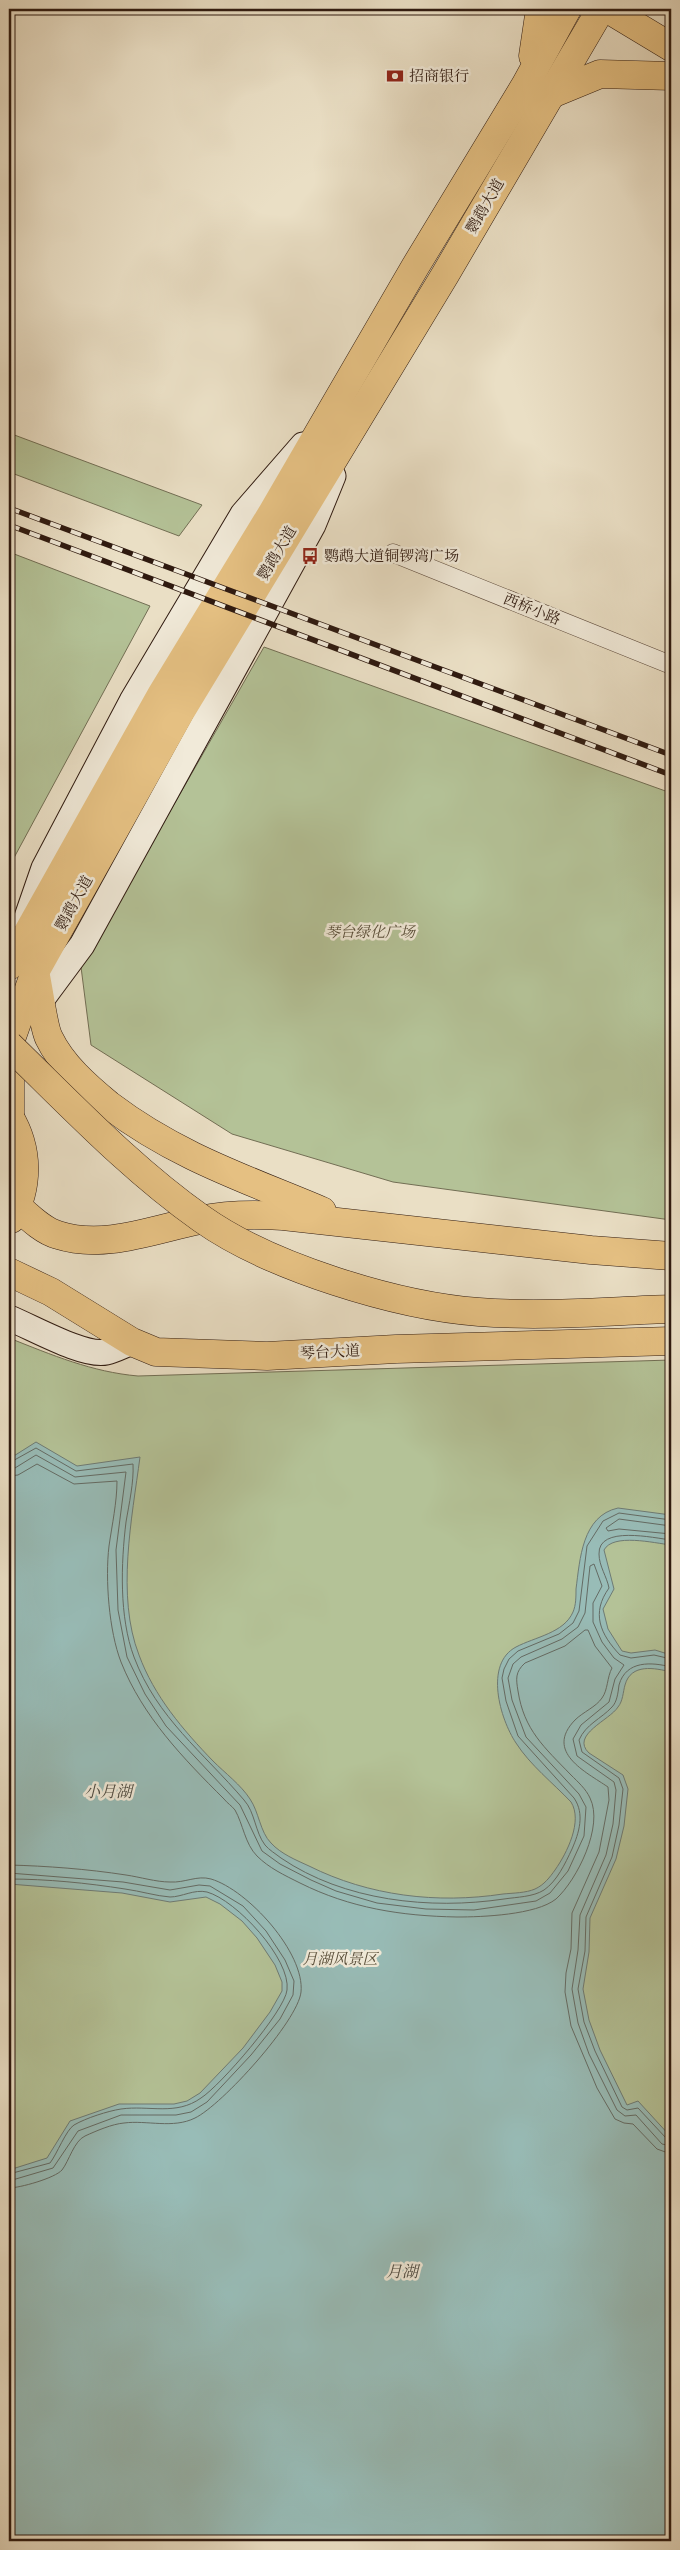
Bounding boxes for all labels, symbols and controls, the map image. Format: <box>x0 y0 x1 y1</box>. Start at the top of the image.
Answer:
bank icon: 招商银行 <box>385 66 405 86</box>
place label: 招商银行 <box>409 66 469 86</box>
street label: 鹦鹉大道 <box>461 175 509 237</box>
street label: 鹦鹉大道 <box>253 522 301 584</box>
bus stop icon: 鹦鹉大道铜锣湾广场 <box>300 546 320 566</box>
place label: 鹦鹉大道铜锣湾广场 <box>324 546 459 566</box>
street label: 西桥小路 <box>500 588 564 630</box>
street label: 鹦鹉大道 <box>51 872 97 934</box>
park label: 琴台绿化广场 <box>325 922 417 942</box>
street label: 琴台大道 <box>300 1340 360 1364</box>
water label: 小月湖 <box>84 1781 135 1803</box>
park label: 月湖风景区 <box>302 1949 379 1969</box>
water label: 月湖 <box>386 2261 421 2283</box>

